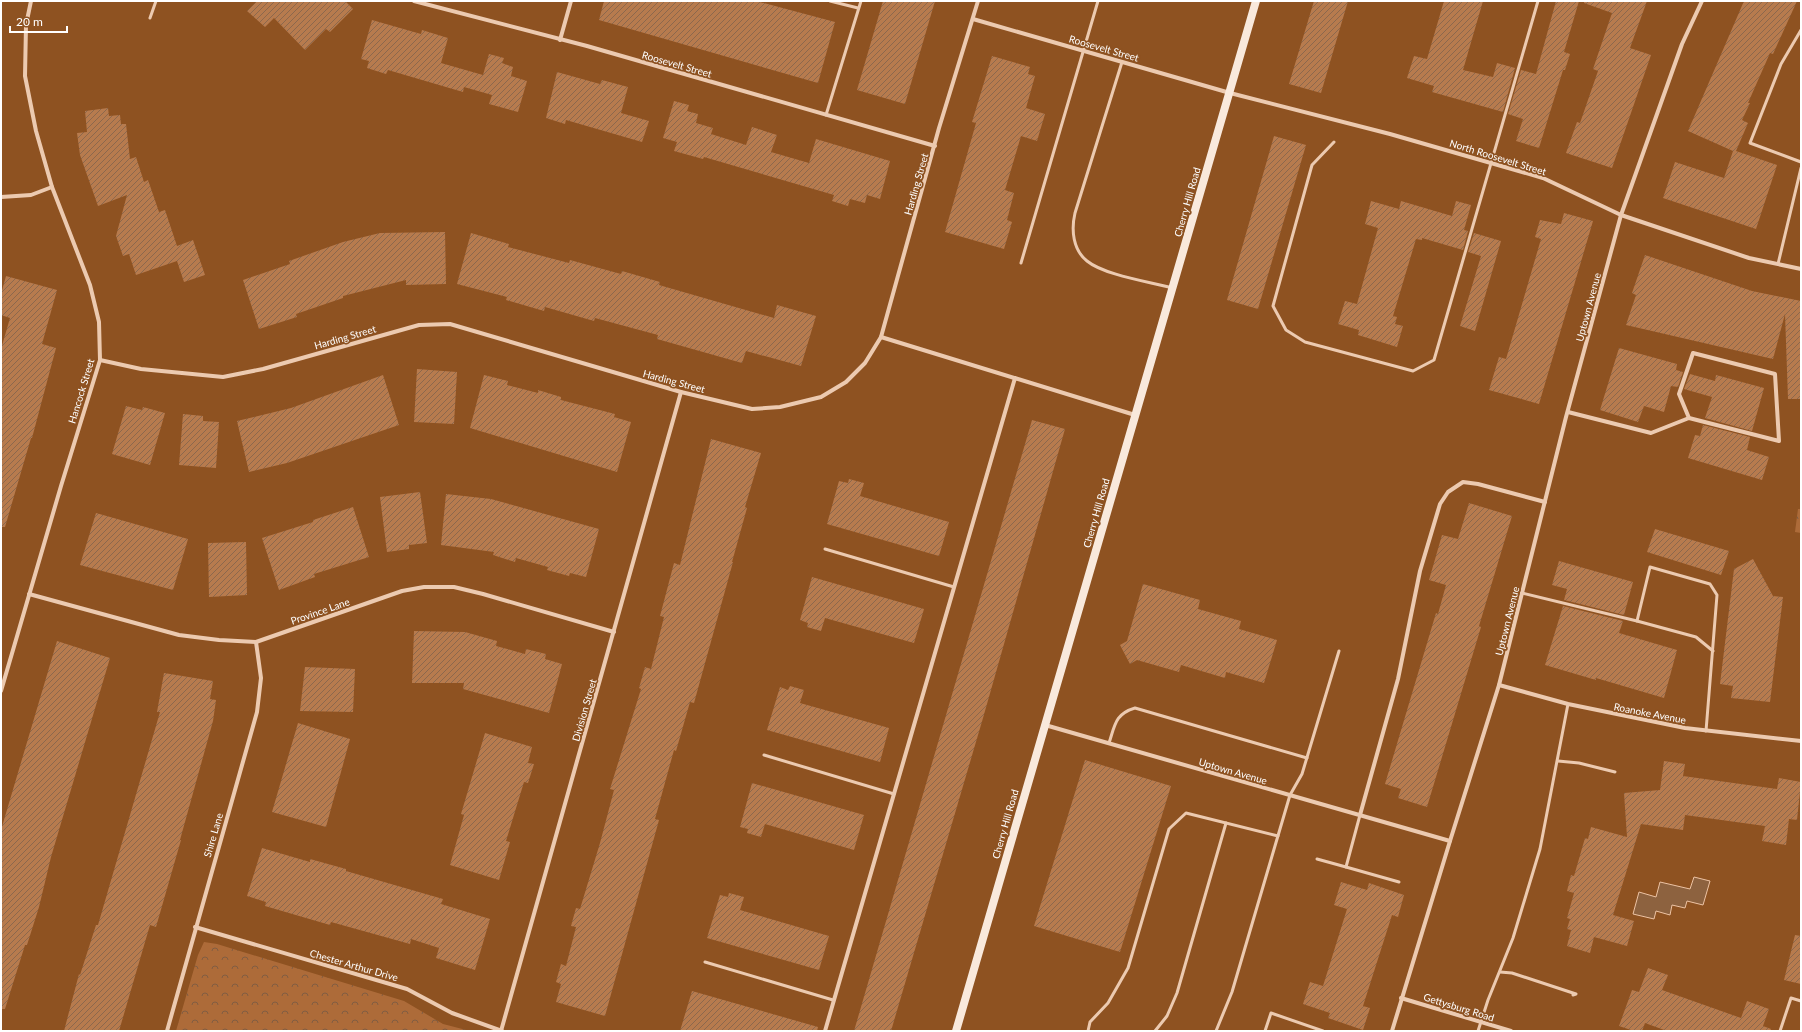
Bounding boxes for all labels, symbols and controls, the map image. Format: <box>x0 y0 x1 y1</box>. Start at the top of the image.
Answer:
scale bar <box>10 8 67 34</box>
text: 20 m <box>16 14 43 29</box>
street label: Roosevelt Street <box>1068 32 1141 64</box>
street label: Roosevelt Street <box>641 48 714 80</box>
street label: North Roosevelt Street <box>1448 137 1548 178</box>
street label: Harding Street <box>901 151 931 216</box>
street label: Cherry Hill Road <box>1171 166 1203 238</box>
street label: Uptown Avenue <box>1573 271 1603 343</box>
street label: Harding Street <box>313 322 378 352</box>
street label: Hancock Street <box>65 357 97 425</box>
street label: Harding Street <box>642 367 707 395</box>
street label: Cherry Hill Road <box>1080 477 1112 549</box>
street label: Uptown Avenue <box>1493 585 1521 657</box>
street label: Province Lane <box>289 595 351 627</box>
street label: Division Street <box>569 677 599 743</box>
street label: Roanoke Avenue <box>1613 700 1687 726</box>
street label: Uptown Avenue <box>1197 755 1269 787</box>
street label: Cherry Hill Road <box>989 788 1021 860</box>
street label: Shire Lane <box>201 811 225 859</box>
street label: Chester Arthur Drive <box>308 947 400 983</box>
street label: Gettysburg Road <box>1422 991 1496 1023</box>

